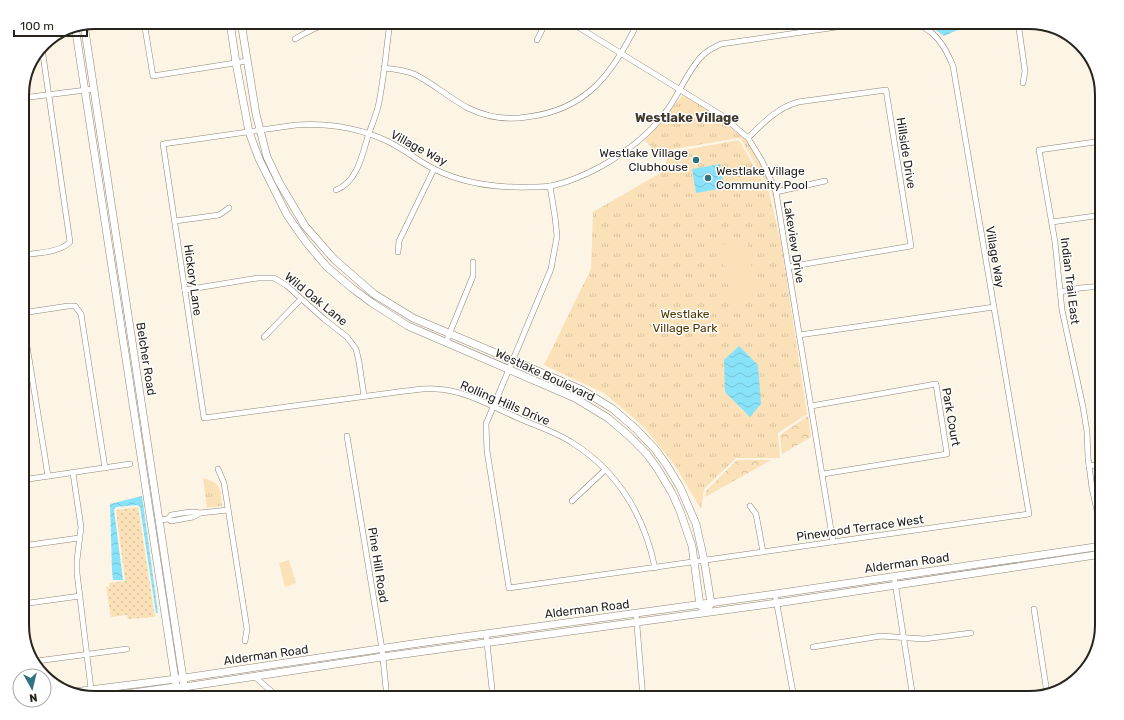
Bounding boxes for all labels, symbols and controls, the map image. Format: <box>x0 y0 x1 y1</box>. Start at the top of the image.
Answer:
scale bar <box>14 12 87 38</box>
text: 100 m <box>20 19 54 33</box>
district label: Westlake Village <box>635 110 739 125</box>
street label: Hillside Drive <box>893 116 919 190</box>
street label: Village Way <box>388 127 450 169</box>
place label: Westlake Village Clubhouse <box>599 146 688 174</box>
marker: Westlake Village Clubhouse <box>691 155 701 165</box>
place label: Westlake Village Community Pool <box>716 164 808 192</box>
marker: Westlake Village Community Pool <box>703 173 713 183</box>
street label: Lakeview Drive <box>781 200 807 284</box>
street label: Village Way <box>983 225 1007 289</box>
street label: Indian Trail East <box>1058 237 1082 326</box>
street label: Hickory Lane <box>181 243 205 317</box>
street label: Wild Oak Lane <box>282 269 350 329</box>
park label: Westlake Village Park <box>653 307 718 335</box>
street label: Belcher Road <box>133 321 159 397</box>
street label: Westlake Boulevard <box>493 346 597 404</box>
street label: Rolling Hills Drive <box>458 378 552 428</box>
street label: Park Court <box>939 387 963 448</box>
street label: Pinewood Terrace West <box>795 512 925 544</box>
street label: Pine Hill Road <box>365 526 391 604</box>
street label: Alderman Road <box>864 550 950 576</box>
street label: Alderman Road <box>544 597 630 621</box>
street label: Alderman Road <box>223 642 309 668</box>
north arrow <box>12 668 52 708</box>
text: N <box>28 690 38 704</box>

